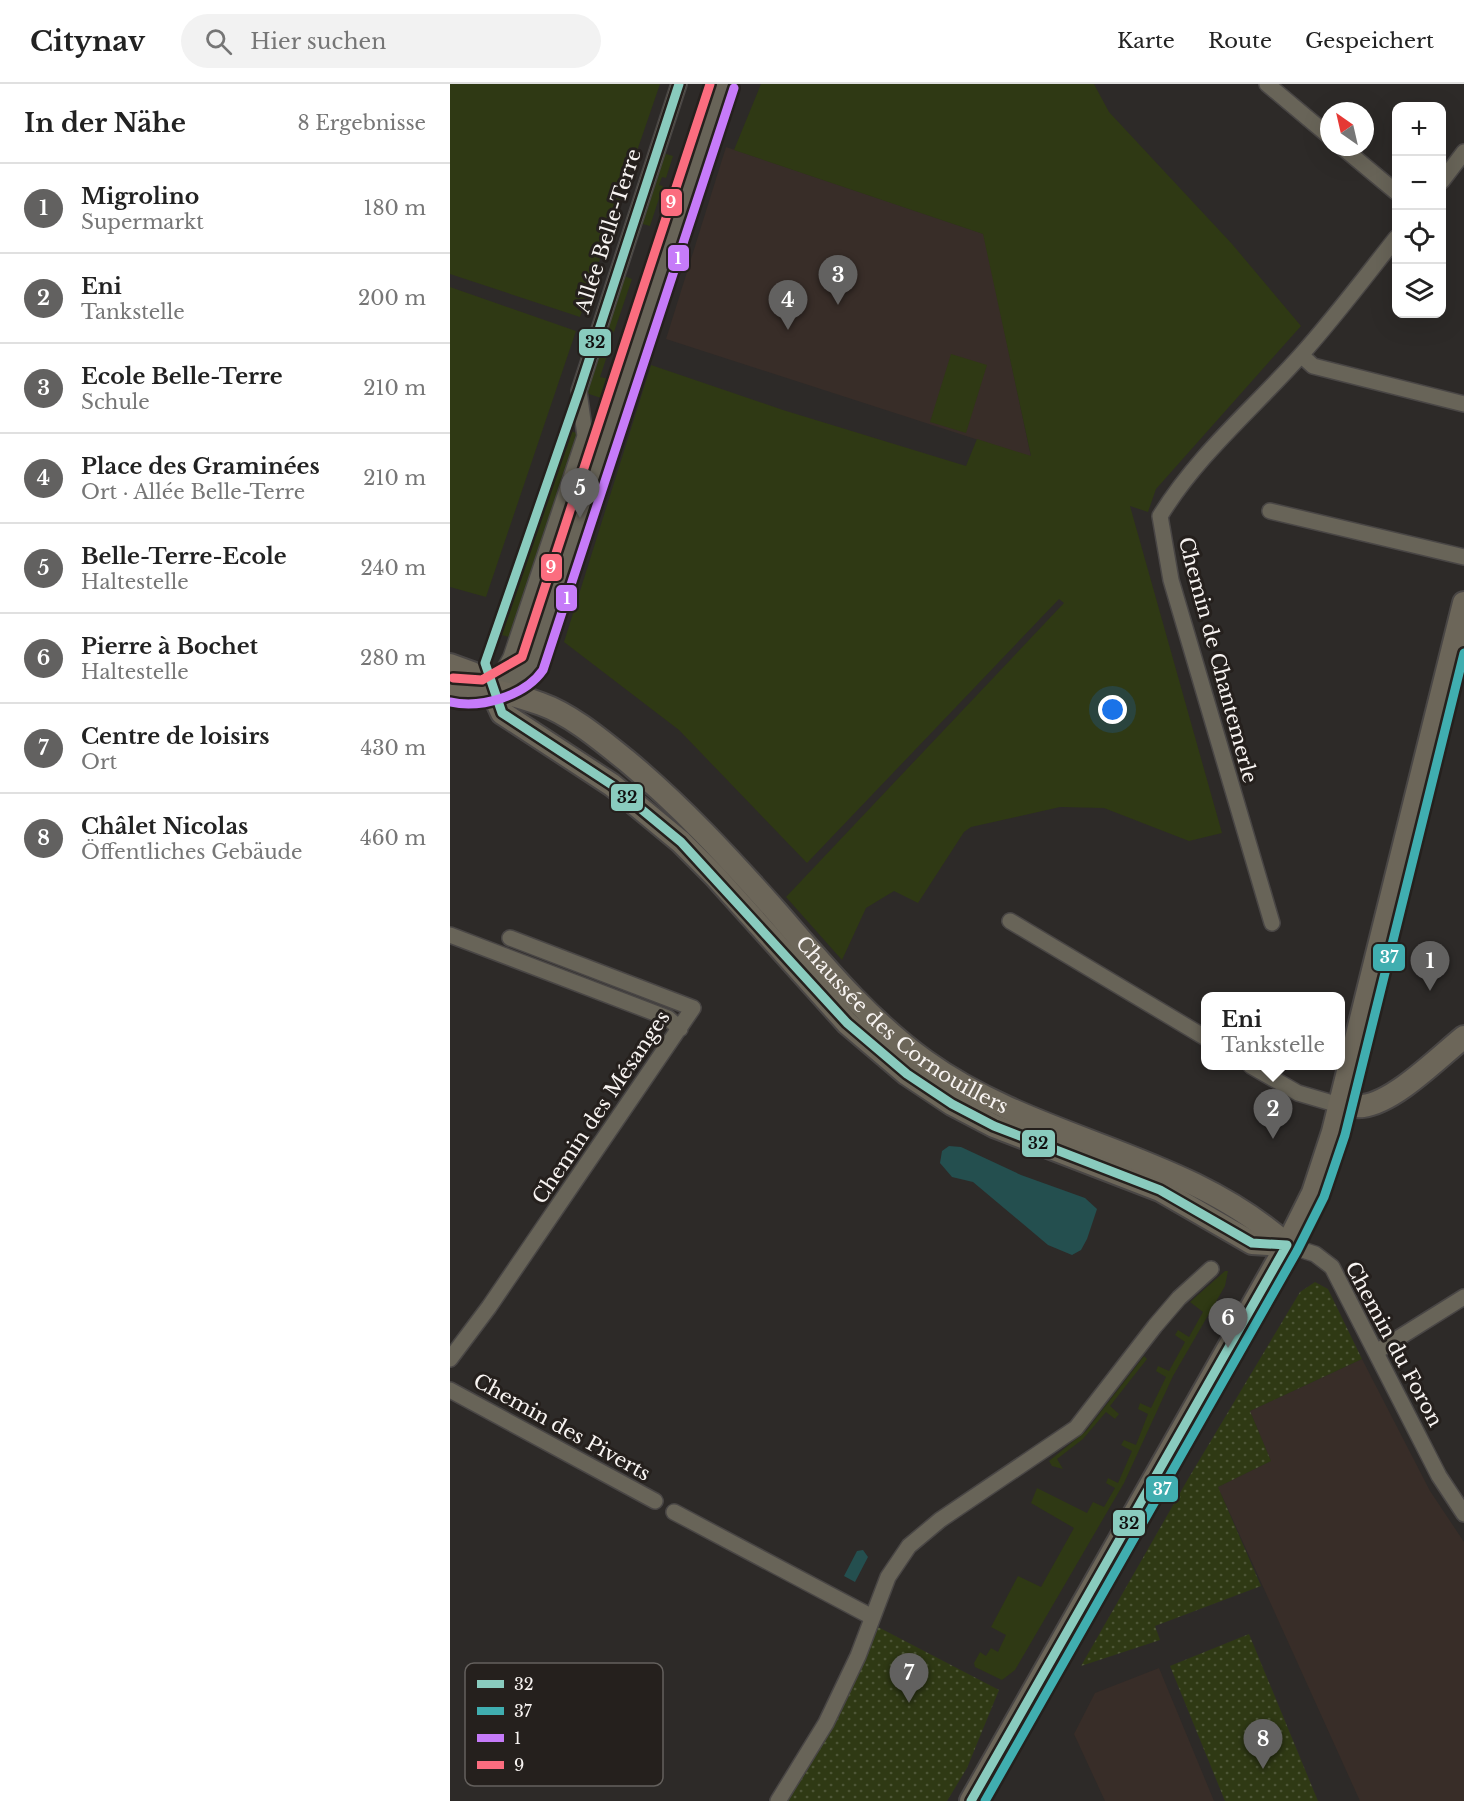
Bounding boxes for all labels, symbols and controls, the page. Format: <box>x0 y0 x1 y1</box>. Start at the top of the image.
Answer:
search box <box>181 14 601 68</box>
text: Citynav <box>30 24 145 59</box>
icon: search <box>202 25 235 58</box>
text: Hier suchen <box>250 28 386 55</box>
text: Karte <box>1117 28 1175 54</box>
text: Route <box>1208 28 1272 54</box>
text: Gespeichert <box>1305 28 1434 54</box>
north arrow <box>1320 102 1374 156</box>
map controls <box>1392 102 1446 318</box>
button: + <box>1392 102 1446 156</box>
text: In der Nähe <box>24 107 186 139</box>
text: 8 Ergebnisse <box>297 111 426 135</box>
street label: Allée Belle-Terre <box>570 146 646 317</box>
button: − <box>1392 156 1446 210</box>
text: Migrolino <box>81 183 199 210</box>
line badge: 9 <box>660 188 683 217</box>
text: 9 <box>666 192 677 212</box>
text: 1 <box>39 196 48 220</box>
text: 180 m <box>363 196 426 220</box>
text: Supermarkt <box>81 210 204 234</box>
button: locate <box>1392 210 1446 264</box>
line badge: 1 <box>667 244 690 272</box>
text: 1 <box>675 248 682 268</box>
pin: 3 <box>818 256 858 305</box>
button: layers <box>1392 264 1446 318</box>
text: Eni <box>81 273 122 300</box>
pin: 4 <box>768 280 808 330</box>
text: 2 <box>37 286 50 310</box>
text: 200 m <box>358 286 426 310</box>
text: Tankstelle <box>81 300 185 324</box>
line badge: 32 <box>578 328 612 357</box>
text: 32 <box>585 332 605 352</box>
text: Ecole Belle-Terre <box>81 363 283 390</box>
text: 3 <box>37 376 50 400</box>
text: 210 m <box>363 376 426 400</box>
text: Schule <box>81 390 150 414</box>
text: Place des Graminées <box>81 453 320 480</box>
text: 4 <box>37 466 50 490</box>
text: 210 m <box>363 466 426 490</box>
pin: 5 <box>560 468 600 518</box>
text: Ort · Allée Belle-Terre <box>81 480 305 504</box>
street label: Chemin de Chantemerle <box>1174 534 1262 786</box>
text: Belle-Terre-Ecole <box>81 543 287 570</box>
line badge: 9 <box>540 553 563 582</box>
text: 5 <box>38 556 49 580</box>
text: 240 m <box>361 556 426 580</box>
text: 9 <box>546 557 557 577</box>
text: Haltestelle <box>81 570 189 594</box>
line badge: 1 <box>555 584 578 612</box>
text: 1 <box>564 588 571 608</box>
text: Pierre à Bochet <box>81 633 258 660</box>
text: 6 <box>37 646 50 670</box>
text: 280 m <box>360 646 426 670</box>
text: Haltestelle <box>81 660 189 684</box>
your location <box>1098 695 1127 724</box>
text: Centre de loisirs <box>81 723 270 750</box>
text: 7 <box>38 736 49 760</box>
text: 430 m <box>361 736 426 760</box>
text: Ort <box>81 750 117 774</box>
line badge: 32 <box>610 783 644 812</box>
text: 32 <box>617 787 637 807</box>
text: Châlet Nicolas <box>81 813 248 840</box>
text: 8 <box>37 826 50 850</box>
text: 460 m <box>360 826 426 850</box>
text: Öffentliches Gebäude <box>81 840 303 864</box>
street label: Chaussée des Cornouillers <box>791 931 1012 1119</box>
pin: 1 <box>1410 942 1450 991</box>
line badge: 37 <box>1372 943 1406 972</box>
text: 37 <box>1380 947 1399 967</box>
popup <box>1201 992 1345 1070</box>
street label: Chemin des Mésanges <box>527 1006 675 1208</box>
text: Eni <box>1221 1006 1262 1033</box>
text: Tankstelle <box>1221 1033 1325 1057</box>
pin: 2 <box>1254 1090 1292 1139</box>
line badge: 32 <box>1021 1129 1056 1158</box>
text: 32 <box>1028 1133 1048 1153</box>
street label: Chemin du Foron <box>1340 1257 1448 1431</box>
pin: 6 <box>1208 1298 1248 1348</box>
street label: Chemin des Piverts <box>469 1368 655 1486</box>
line badge: 37 <box>1145 1475 1179 1503</box>
text: 37 <box>1153 1479 1172 1499</box>
line badge: 32 <box>1112 1509 1146 1537</box>
text: 32 <box>1119 1513 1139 1533</box>
pin: 7 <box>890 1654 928 1703</box>
legend <box>465 1663 663 1786</box>
text: 32 <box>514 1674 534 1694</box>
text: 37 <box>514 1701 533 1721</box>
pin: 8 <box>1244 1720 1282 1769</box>
text: 1 <box>514 1728 521 1748</box>
text: 9 <box>514 1755 524 1775</box>

